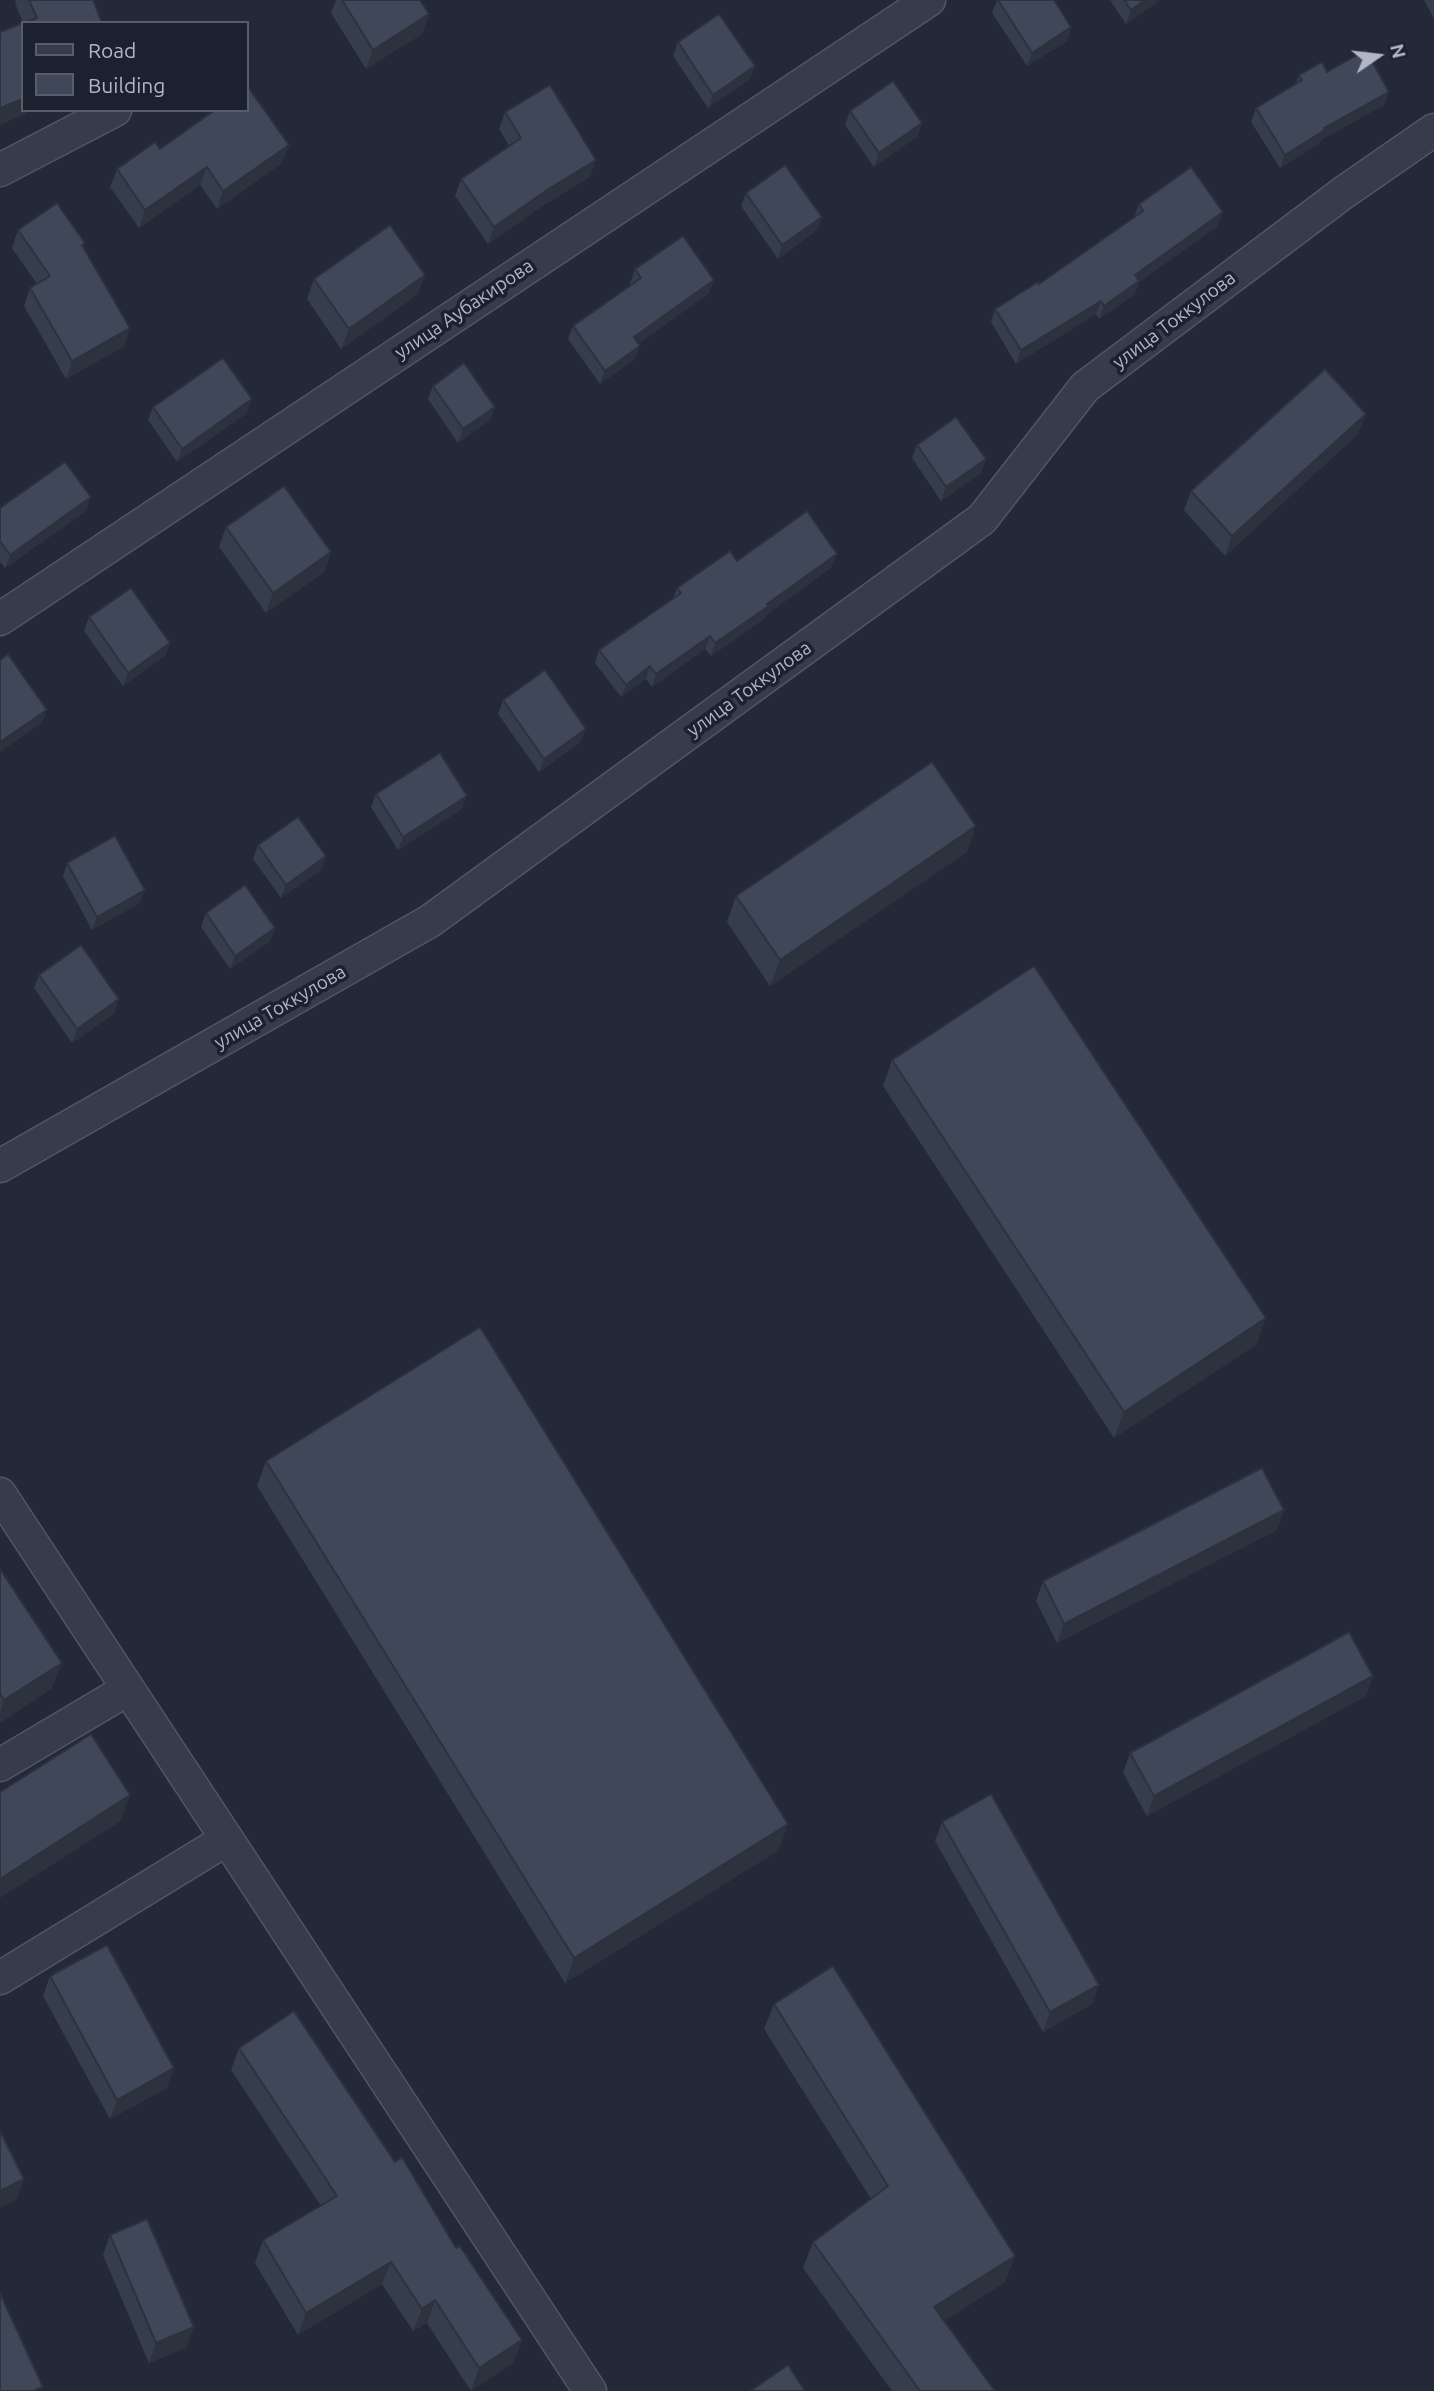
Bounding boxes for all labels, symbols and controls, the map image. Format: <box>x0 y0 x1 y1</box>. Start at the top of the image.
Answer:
legend <box>21 21 248 112</box>
north arrow <box>1343 21 1413 91</box>
text: Road <box>88 38 136 62</box>
text: N <box>1386 41 1411 60</box>
text: Building <box>88 73 165 97</box>
street label: улица Аубакирова <box>390 254 538 364</box>
street label: улица Токкулова <box>1108 266 1240 374</box>
street label: улица Токкулова <box>682 636 816 742</box>
street label: улица Токкулова <box>210 960 350 1054</box>

